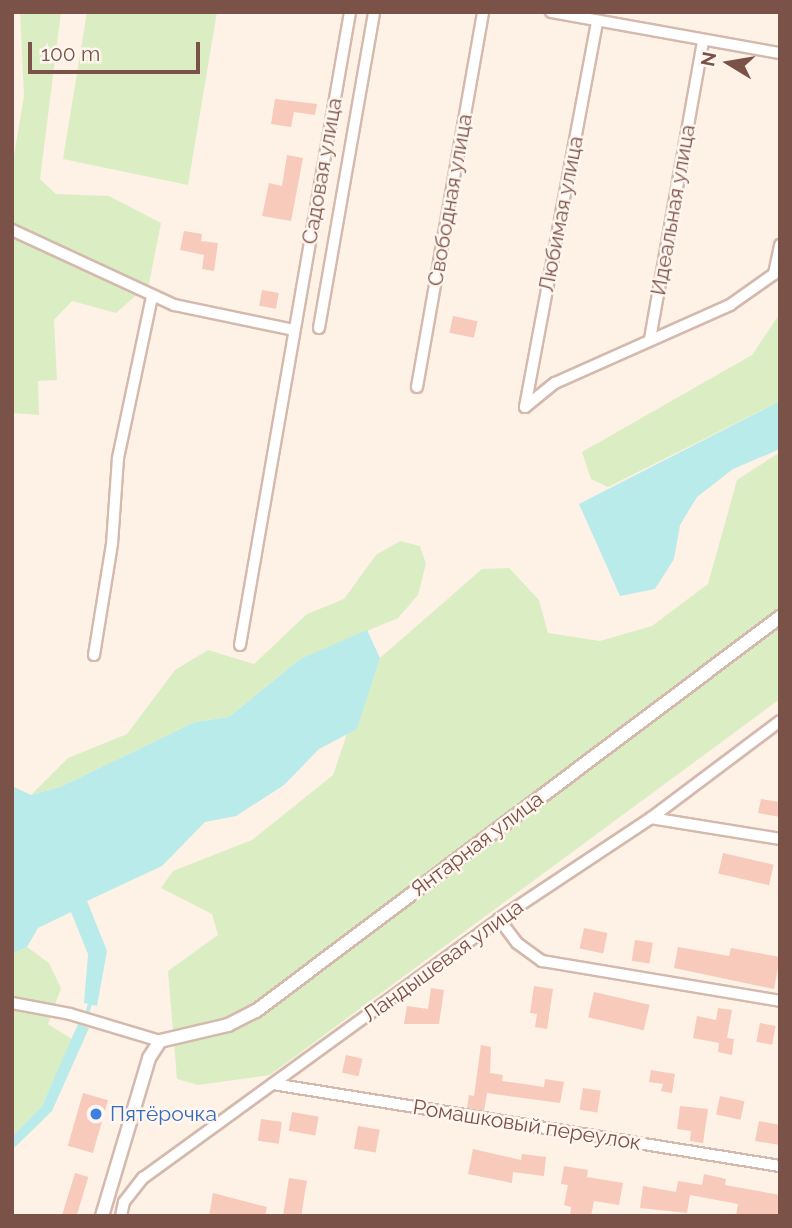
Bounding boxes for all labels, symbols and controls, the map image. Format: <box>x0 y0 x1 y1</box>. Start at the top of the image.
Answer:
scale bar <box>32 28 203 72</box>
north arrow <box>694 28 764 98</box>
text: 100 m <box>41 41 100 66</box>
text: N <box>696 50 721 68</box>
street label: Садовая улица <box>297 96 347 246</box>
street label: Свободная улица <box>422 112 478 288</box>
street label: Идеальная улица <box>646 122 700 298</box>
street label: Любимая улица <box>533 134 589 294</box>
street label: Янтарная улица <box>406 786 548 902</box>
street label: Ландышевая улица <box>358 894 528 1028</box>
street label: Ромашковый переулок <box>411 1095 643 1155</box>
place label: Пятёрочка <box>110 1101 217 1127</box>
marker: Пятёрочка <box>88 1106 104 1122</box>

